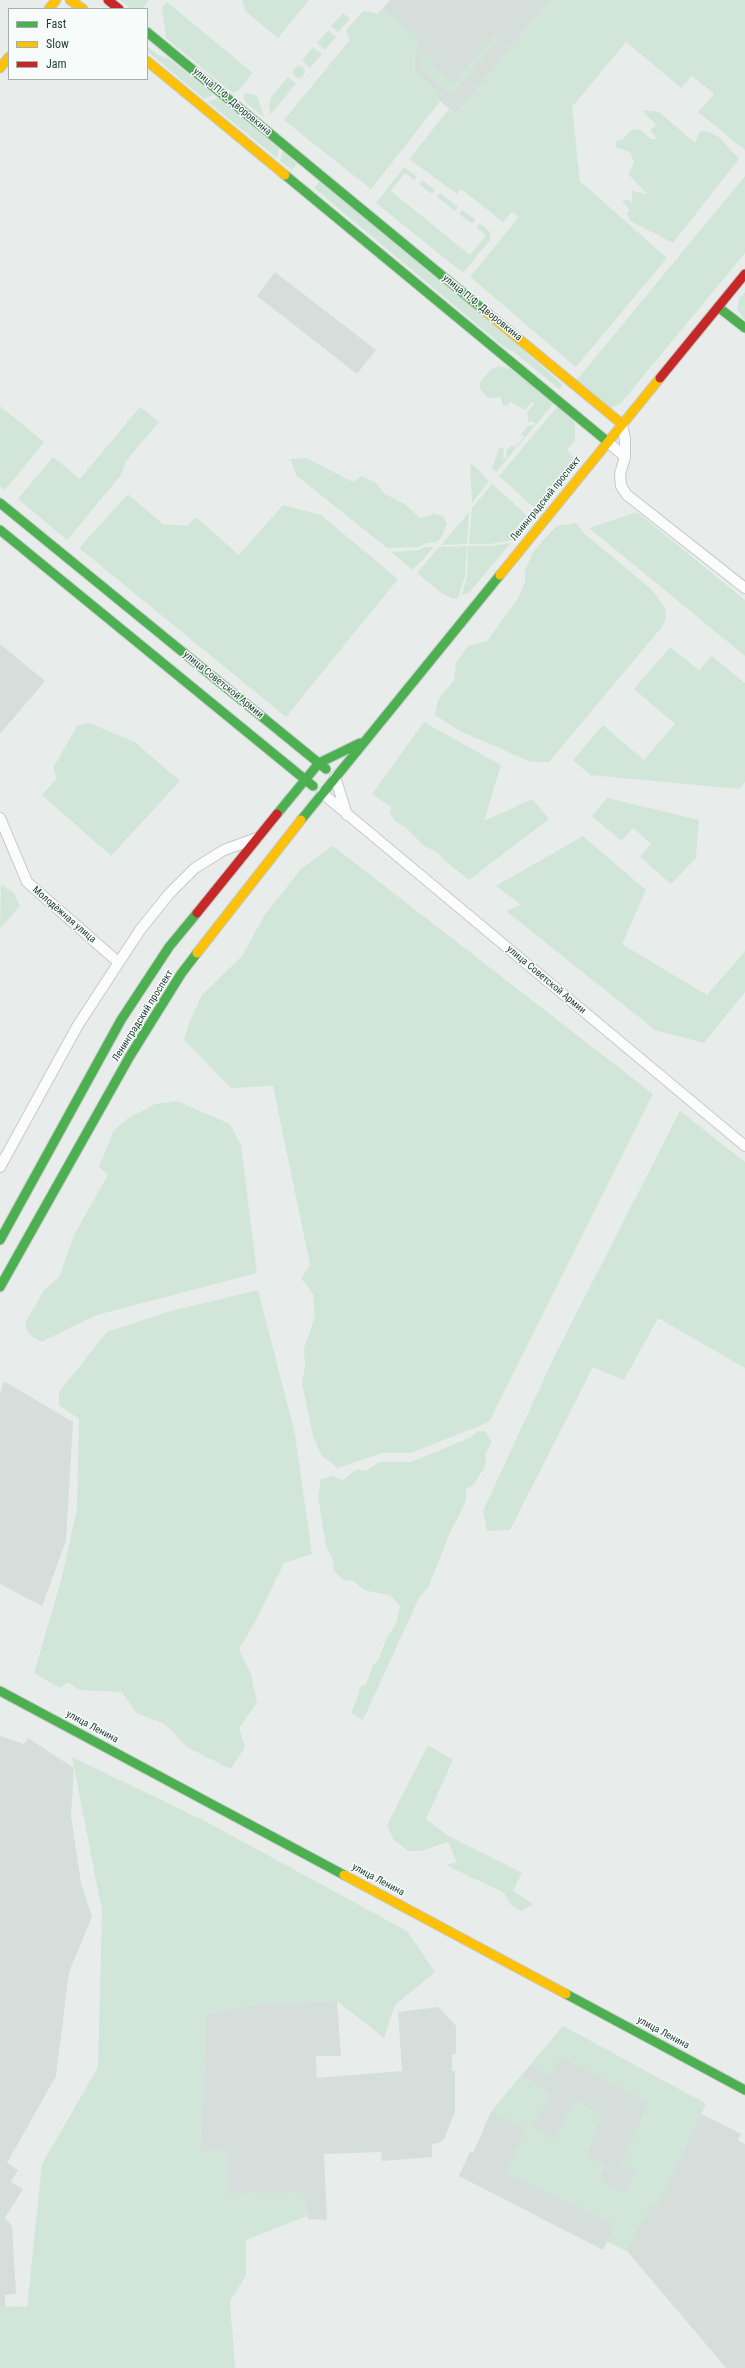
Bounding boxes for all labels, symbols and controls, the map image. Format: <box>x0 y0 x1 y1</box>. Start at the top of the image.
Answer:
legend <box>8 8 148 80</box>
text: Fast <box>46 17 66 31</box>
text: Slow <box>46 37 69 51</box>
text: Jam <box>46 57 67 71</box>
street label: улица П.Ф. Дворовкина <box>190 66 274 138</box>
street label: улица П.Ф. Дворовкина <box>440 272 524 344</box>
street label: Ленинградский проспект <box>508 454 584 544</box>
street label: улица Советской Армии <box>180 649 266 721</box>
street label: Молодёжная улица <box>30 884 98 946</box>
street label: улица Советской Армии <box>504 943 588 1017</box>
street label: Ленинградский проспект <box>110 968 176 1064</box>
street label: улица Ленина <box>64 1708 120 1746</box>
street label: улица Ленина <box>350 1861 406 1899</box>
street label: улица Ленина <box>635 2014 691 2052</box>

